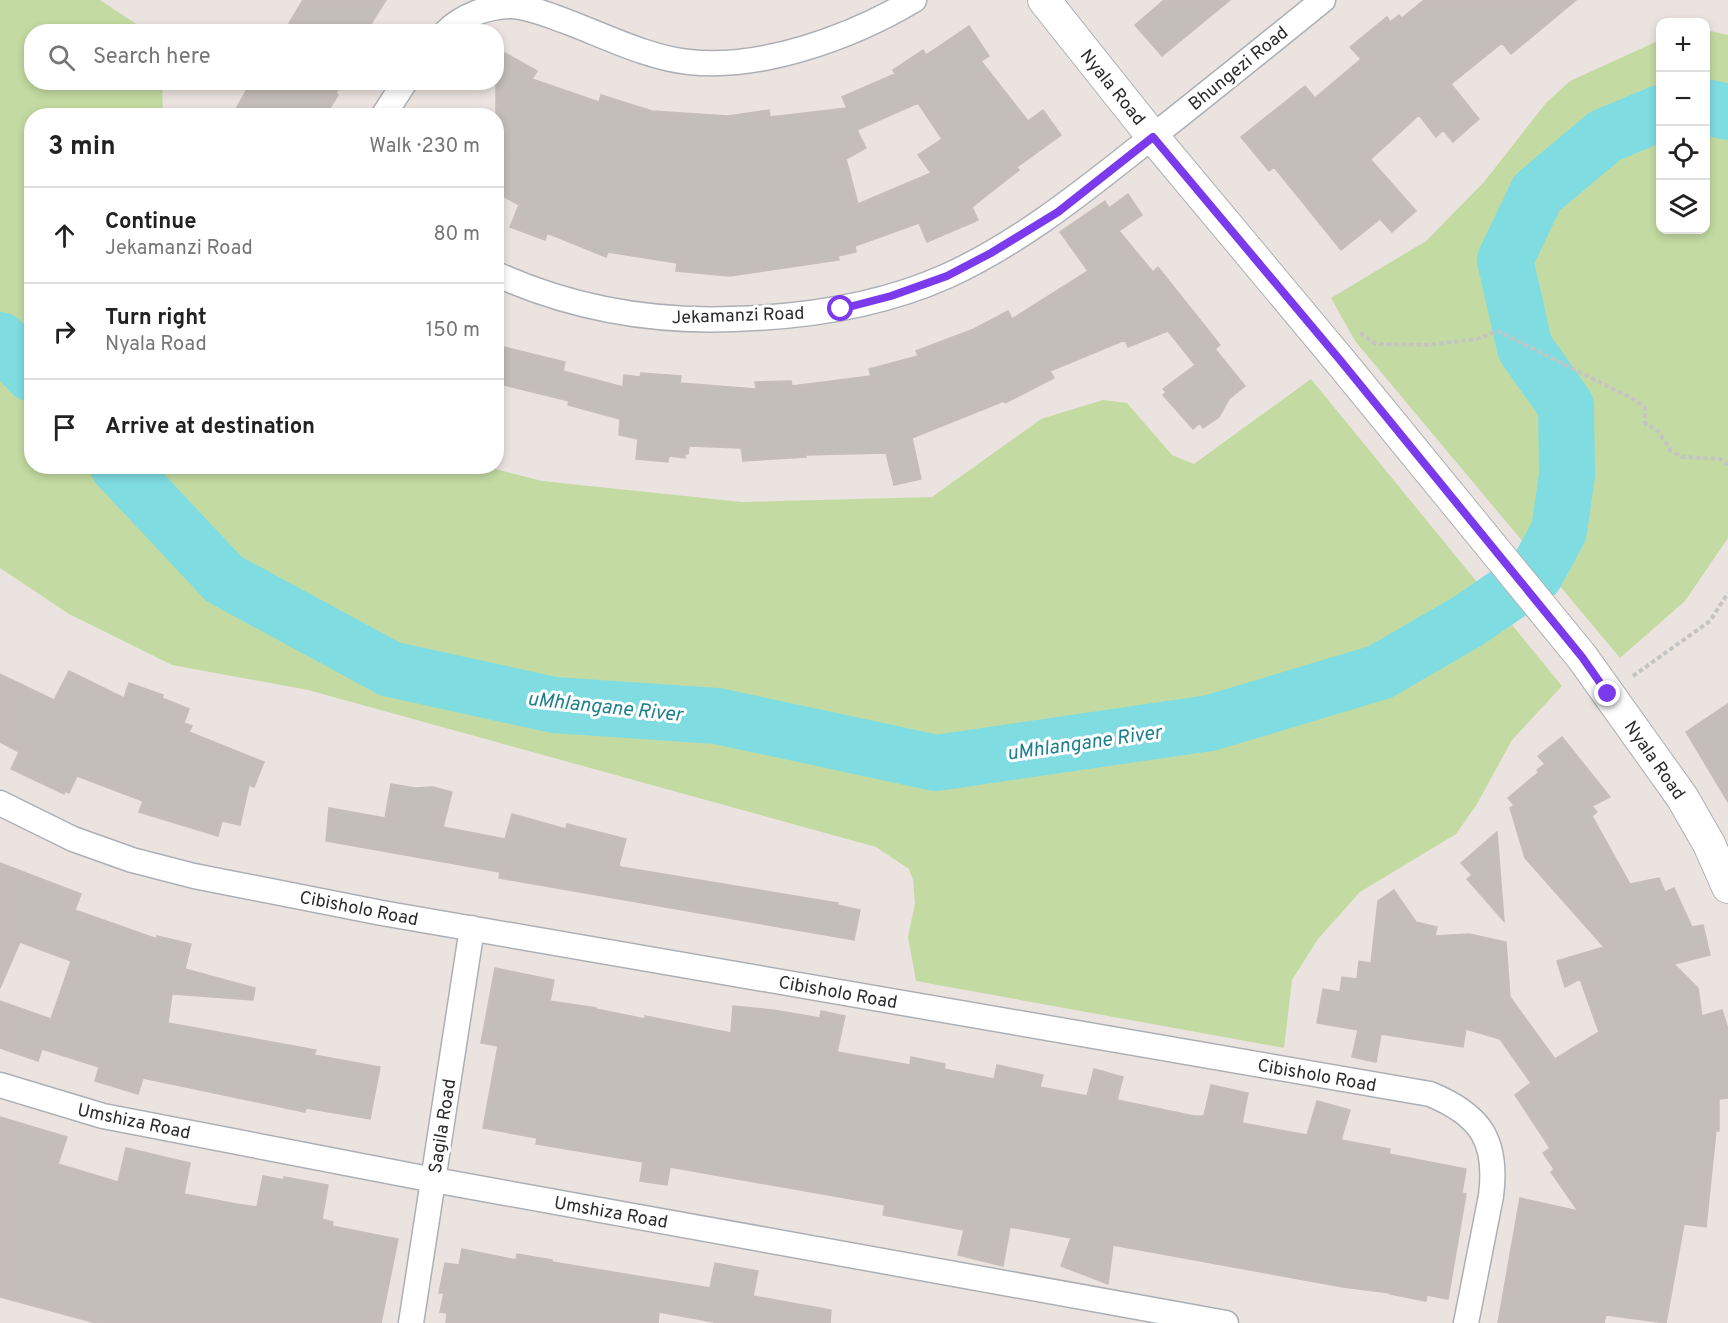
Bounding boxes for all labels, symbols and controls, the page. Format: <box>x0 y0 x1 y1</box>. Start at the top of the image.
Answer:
map controls <box>1656 18 1710 234</box>
button: + <box>1656 18 1710 72</box>
street label: Bhungezi Road <box>1184 22 1293 116</box>
search box <box>24 24 504 90</box>
icon: search <box>45 41 78 74</box>
text: Search here <box>93 44 211 71</box>
street label: Nyala Road <box>1074 45 1150 131</box>
button: − <box>1656 72 1710 126</box>
button: locate <box>1656 126 1710 180</box>
text: 3 min <box>48 131 116 164</box>
text: Walk · 230 m <box>369 134 480 160</box>
button: layers <box>1656 180 1710 234</box>
text: Continue <box>105 209 196 236</box>
icon: ahead <box>48 219 81 252</box>
text: 80 m <box>434 222 480 248</box>
text: Jekamanzi Road <box>105 236 253 262</box>
route start <box>827 295 853 321</box>
street label: Jekamanzi Road <box>671 303 805 330</box>
text: Turn right <box>105 305 207 332</box>
icon: right <box>48 315 81 348</box>
text: 150 m <box>426 318 480 344</box>
text: Nyala Road <box>105 332 207 358</box>
icon: arrive <box>48 411 81 444</box>
text: Arrive at destination <box>105 414 315 441</box>
route end <box>1594 680 1620 706</box>
water label: uMhlangane River <box>526 687 685 729</box>
street label: Nyala Road <box>1618 717 1689 805</box>
water label: uMhlangane River <box>1005 720 1165 768</box>
street label: Cibisholo Road <box>297 887 420 932</box>
street label: Cibisholo Road <box>776 972 899 1015</box>
street label: Cibisholo Road <box>1255 1055 1378 1098</box>
street label: Sagila Road <box>425 1077 462 1175</box>
street label: Umshiza Road <box>75 1099 192 1146</box>
street label: Umshiza Road <box>552 1192 669 1235</box>

